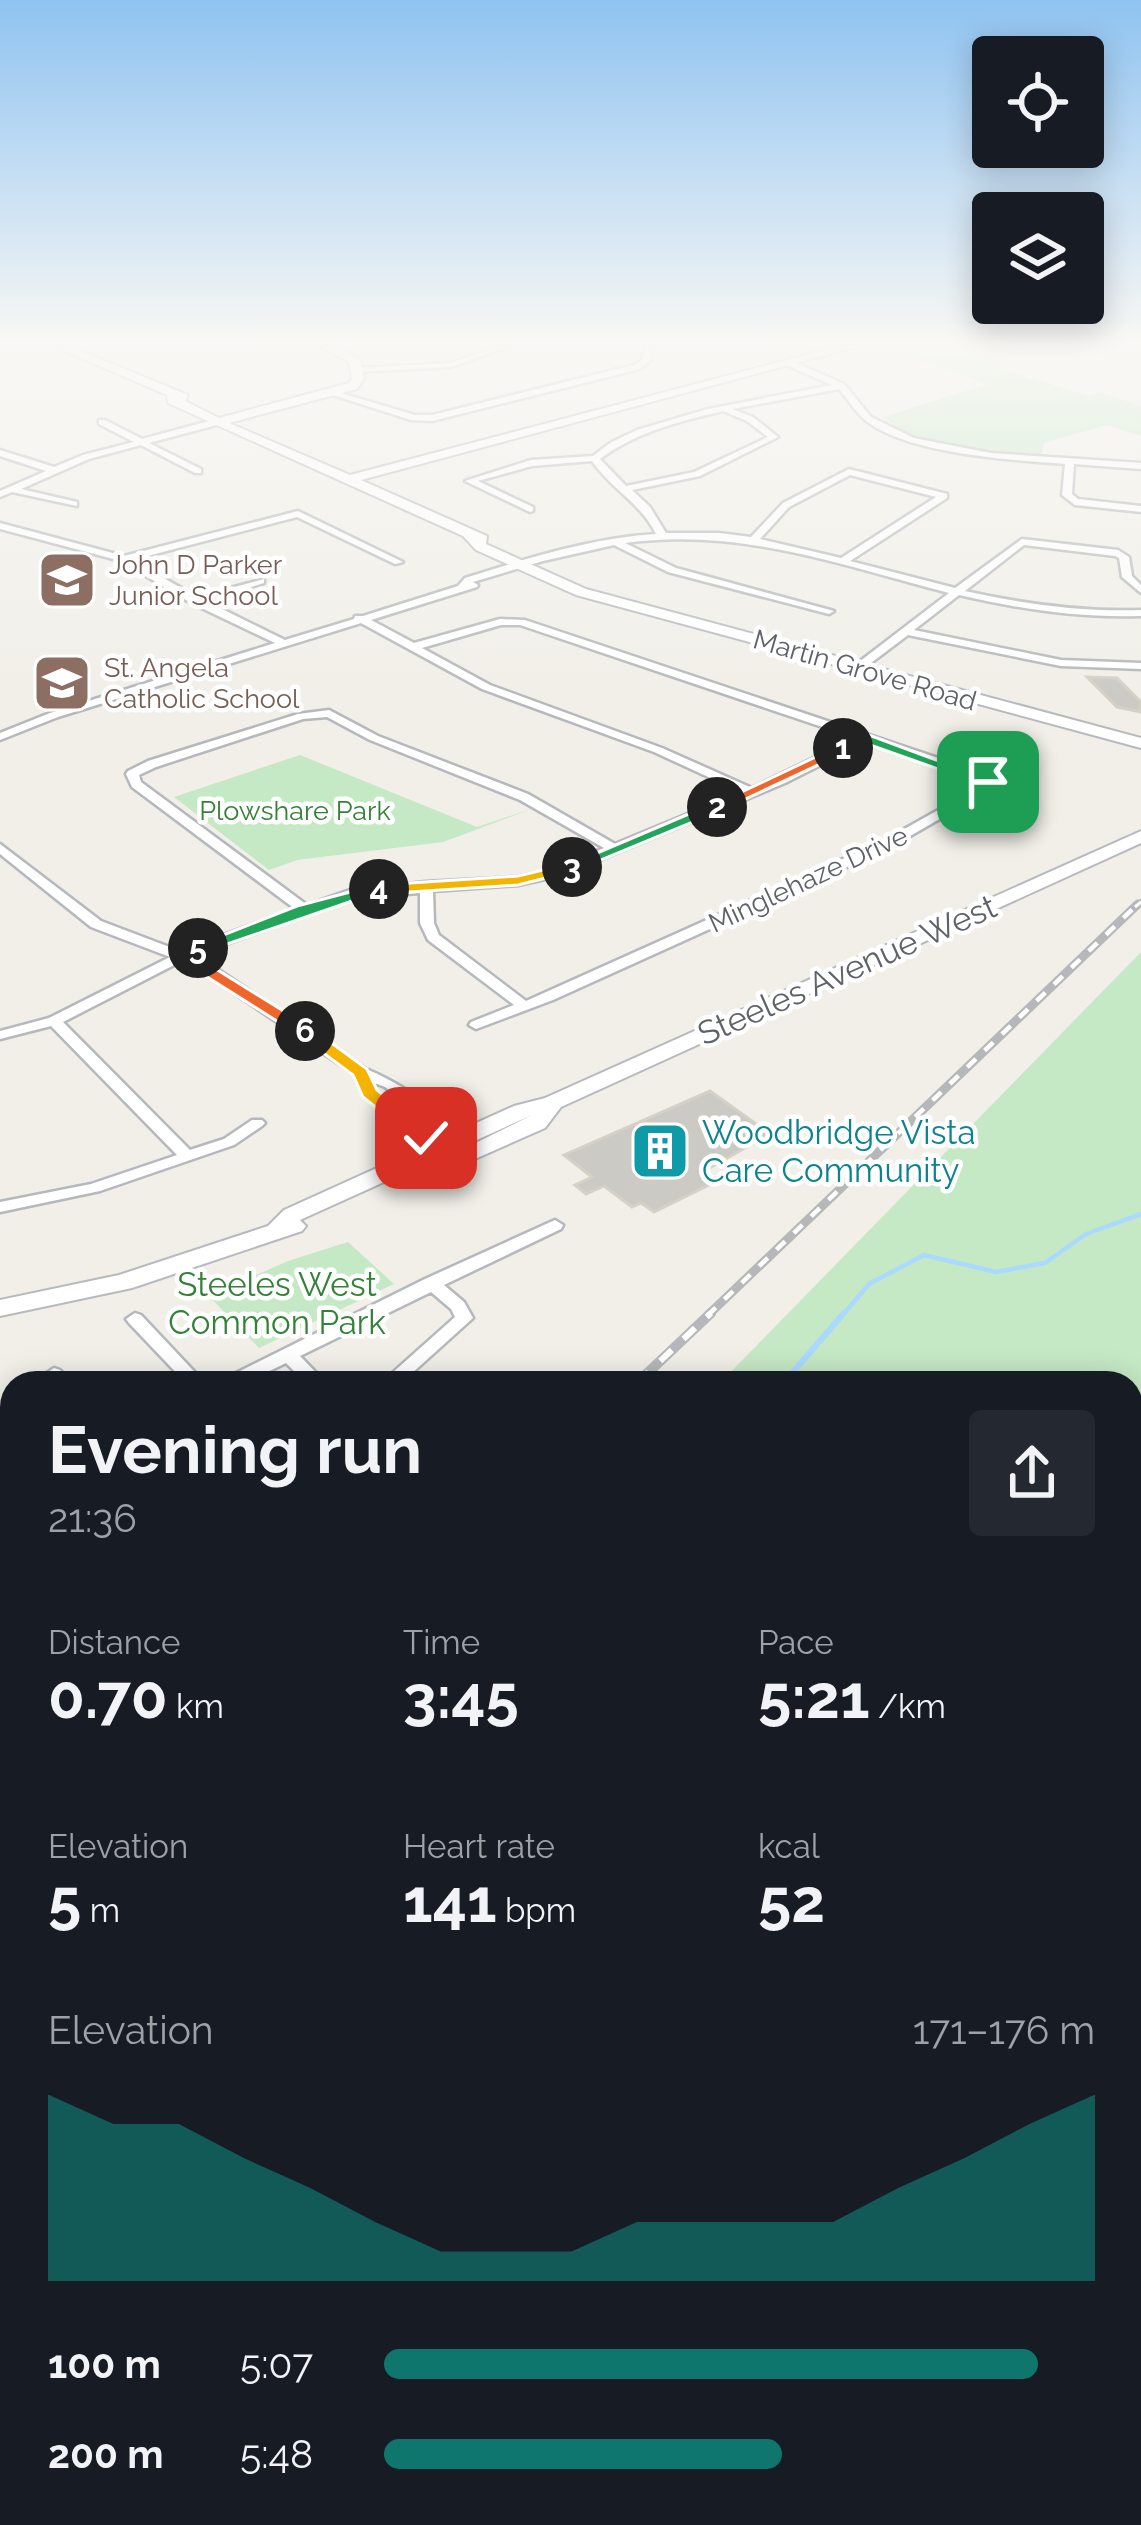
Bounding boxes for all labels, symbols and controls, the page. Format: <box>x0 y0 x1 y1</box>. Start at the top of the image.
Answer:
map controls <box>972 36 1104 324</box>
button: locate <box>972 36 1104 168</box>
button: layers <box>972 192 1104 324</box>
school or university icon: John D Parker Junior School <box>36 549 98 611</box>
place label: John D Parker Junior School <box>109 549 283 611</box>
street label: Martin Grove Road <box>750 623 980 717</box>
school or university icon: St. Angela Catholic School <box>31 652 93 714</box>
place label: St. Angela Catholic School <box>104 652 300 714</box>
pin: 1 <box>813 718 873 778</box>
text: 1 <box>835 728 851 767</box>
pin <box>937 731 1039 833</box>
icon: arrive <box>955 749 1021 815</box>
pin: 2 <box>687 777 747 837</box>
text: 2 <box>708 787 726 826</box>
park label: Plowshare Park <box>199 795 392 826</box>
street label: Minglehaze Drive <box>704 819 912 939</box>
pin: 3 <box>542 837 602 897</box>
text: 3 <box>563 847 581 886</box>
pin: 4 <box>349 859 409 919</box>
text: 4 <box>370 869 388 908</box>
street label: Steeles Avenue West <box>692 887 1002 1053</box>
pin: 5 <box>168 918 228 978</box>
text: 5 <box>189 928 207 967</box>
pin: 6 <box>275 1001 335 1061</box>
text: 6 <box>295 1011 315 1050</box>
pin <box>375 1087 477 1189</box>
icon: check <box>393 1105 459 1171</box>
place label: Woodbridge Vista Care Community <box>702 1113 975 1190</box>
building icon: Woodbridge Vista Care Community <box>629 1120 691 1182</box>
park label: Steeles West Common Park <box>168 1265 386 1342</box>
button: share <box>969 1410 1095 1536</box>
text: Evening run <box>48 1411 422 1488</box>
text: 21:36 <box>48 1495 137 1541</box>
text: Distance <box>48 1623 180 1662</box>
text: Time <box>403 1623 480 1662</box>
text: Pace <box>758 1623 834 1662</box>
text: 0.70 <box>48 1662 168 1732</box>
text: 3:45 <box>403 1662 519 1732</box>
text: 5:21 <box>758 1662 870 1732</box>
text: km <box>168 1687 224 1726</box>
text: /km <box>870 1687 946 1726</box>
text: Elevation <box>48 1827 188 1866</box>
text: Heart rate <box>403 1827 555 1866</box>
text: kcal <box>758 1827 820 1866</box>
text: 5 <box>48 1866 81 1936</box>
text: 141 <box>403 1866 497 1936</box>
text: 52 <box>758 1866 825 1936</box>
text: m <box>81 1891 120 1930</box>
text: bpm <box>497 1891 576 1930</box>
text: Elevation <box>48 2007 214 2053</box>
text: 171–176 m <box>913 2007 1095 2053</box>
text: 100 m <box>48 2341 161 2387</box>
text: 5:07 <box>240 2341 313 2387</box>
text: 200 m <box>48 2431 164 2477</box>
text: 5:48 <box>240 2431 313 2477</box>

